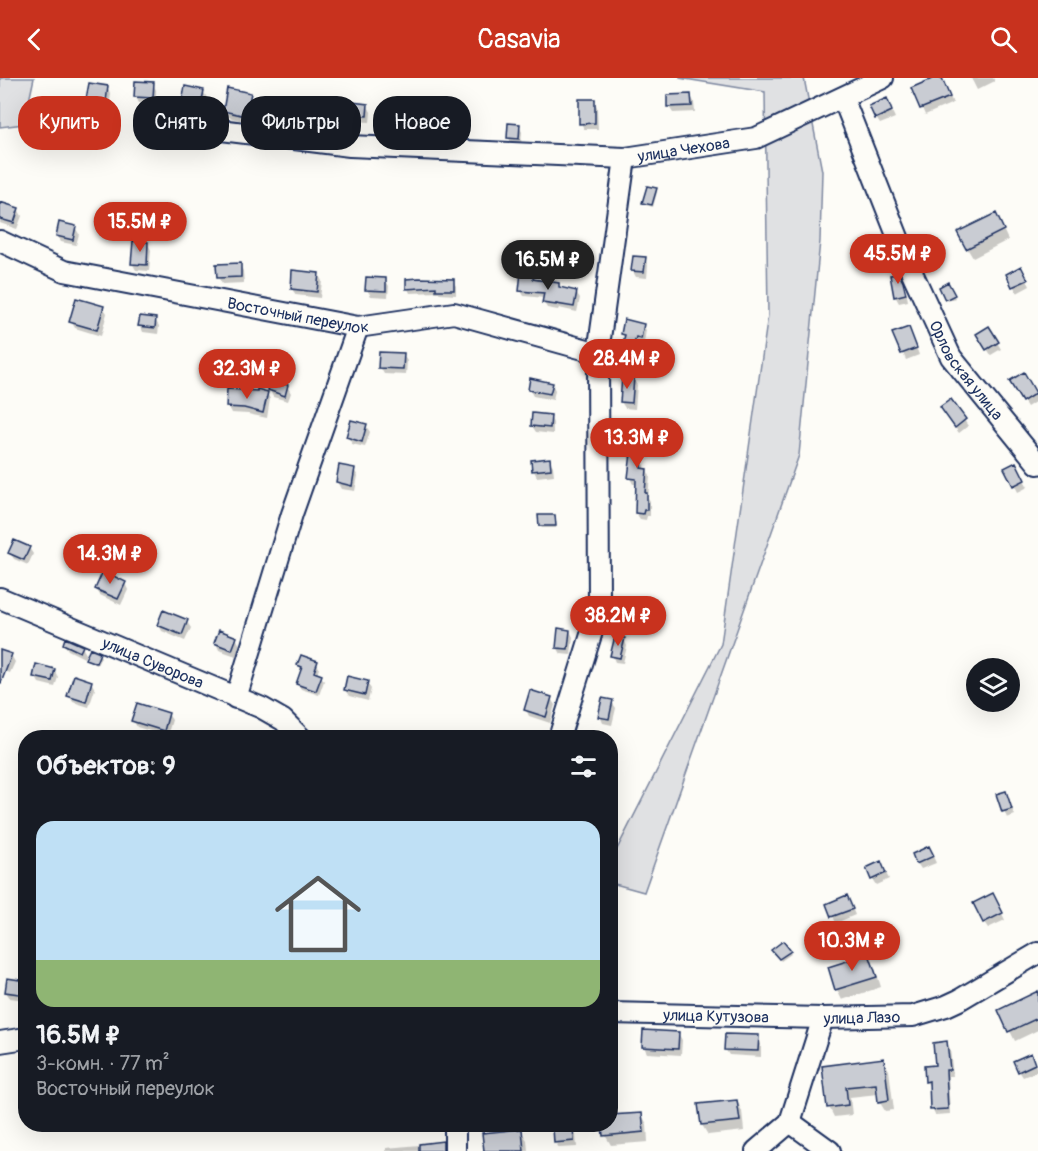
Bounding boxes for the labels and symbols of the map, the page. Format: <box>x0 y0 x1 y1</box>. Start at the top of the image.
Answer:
street label: улица Чехова <box>635 133 731 167</box>
pin: 15.5M ₽ <box>85 202 195 253</box>
pin: 45.5M ₽ <box>843 234 953 285</box>
pin: 16.5M ₽ <box>493 240 603 291</box>
street label: Восточный переулок <box>226 293 370 338</box>
street label: Орловская улица <box>925 317 1007 424</box>
pin: 28.4M ₽ <box>572 339 682 390</box>
pin: 32.3M ₽ <box>192 349 302 400</box>
pin: 13.3M ₽ <box>582 418 692 469</box>
pin: 14.3M ₽ <box>55 534 165 585</box>
pin: 38.2M ₽ <box>563 596 673 647</box>
street label: улица Суворова <box>98 633 206 693</box>
pin: 10.3M ₽ <box>797 921 907 972</box>
street label: улица Кутузова <box>662 1005 769 1028</box>
street label: улица Лазо <box>822 1007 901 1029</box>

